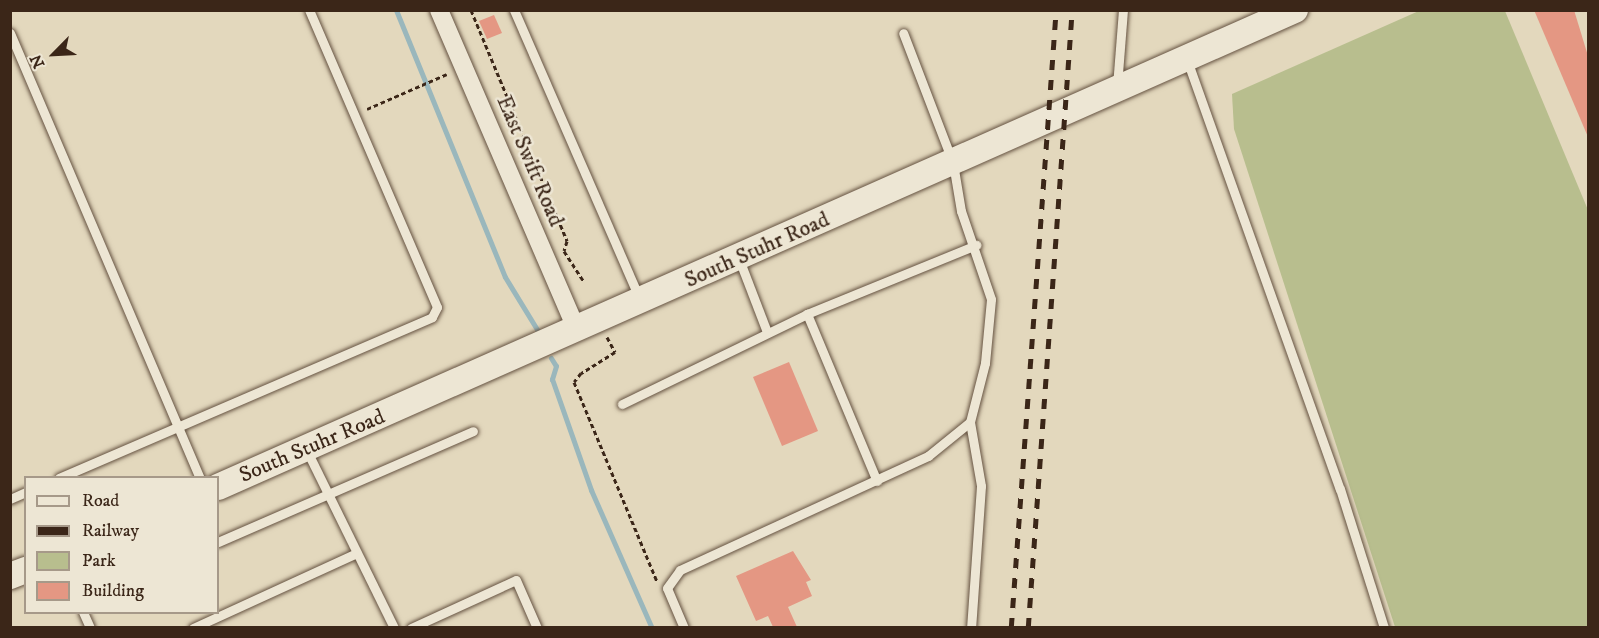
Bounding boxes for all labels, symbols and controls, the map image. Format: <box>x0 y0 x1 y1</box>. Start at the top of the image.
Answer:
north arrow <box>24 24 84 84</box>
text: N <box>26 51 49 71</box>
street label: East Swift Road <box>491 92 569 230</box>
street label: South Stuhr Road <box>681 206 833 294</box>
street label: South Stuhr Road <box>235 403 389 489</box>
legend <box>24 476 219 614</box>
text: Road <box>82 490 119 512</box>
text: Railway <box>82 520 139 542</box>
text: Park <box>82 550 116 572</box>
text: Building <box>82 580 144 602</box>

